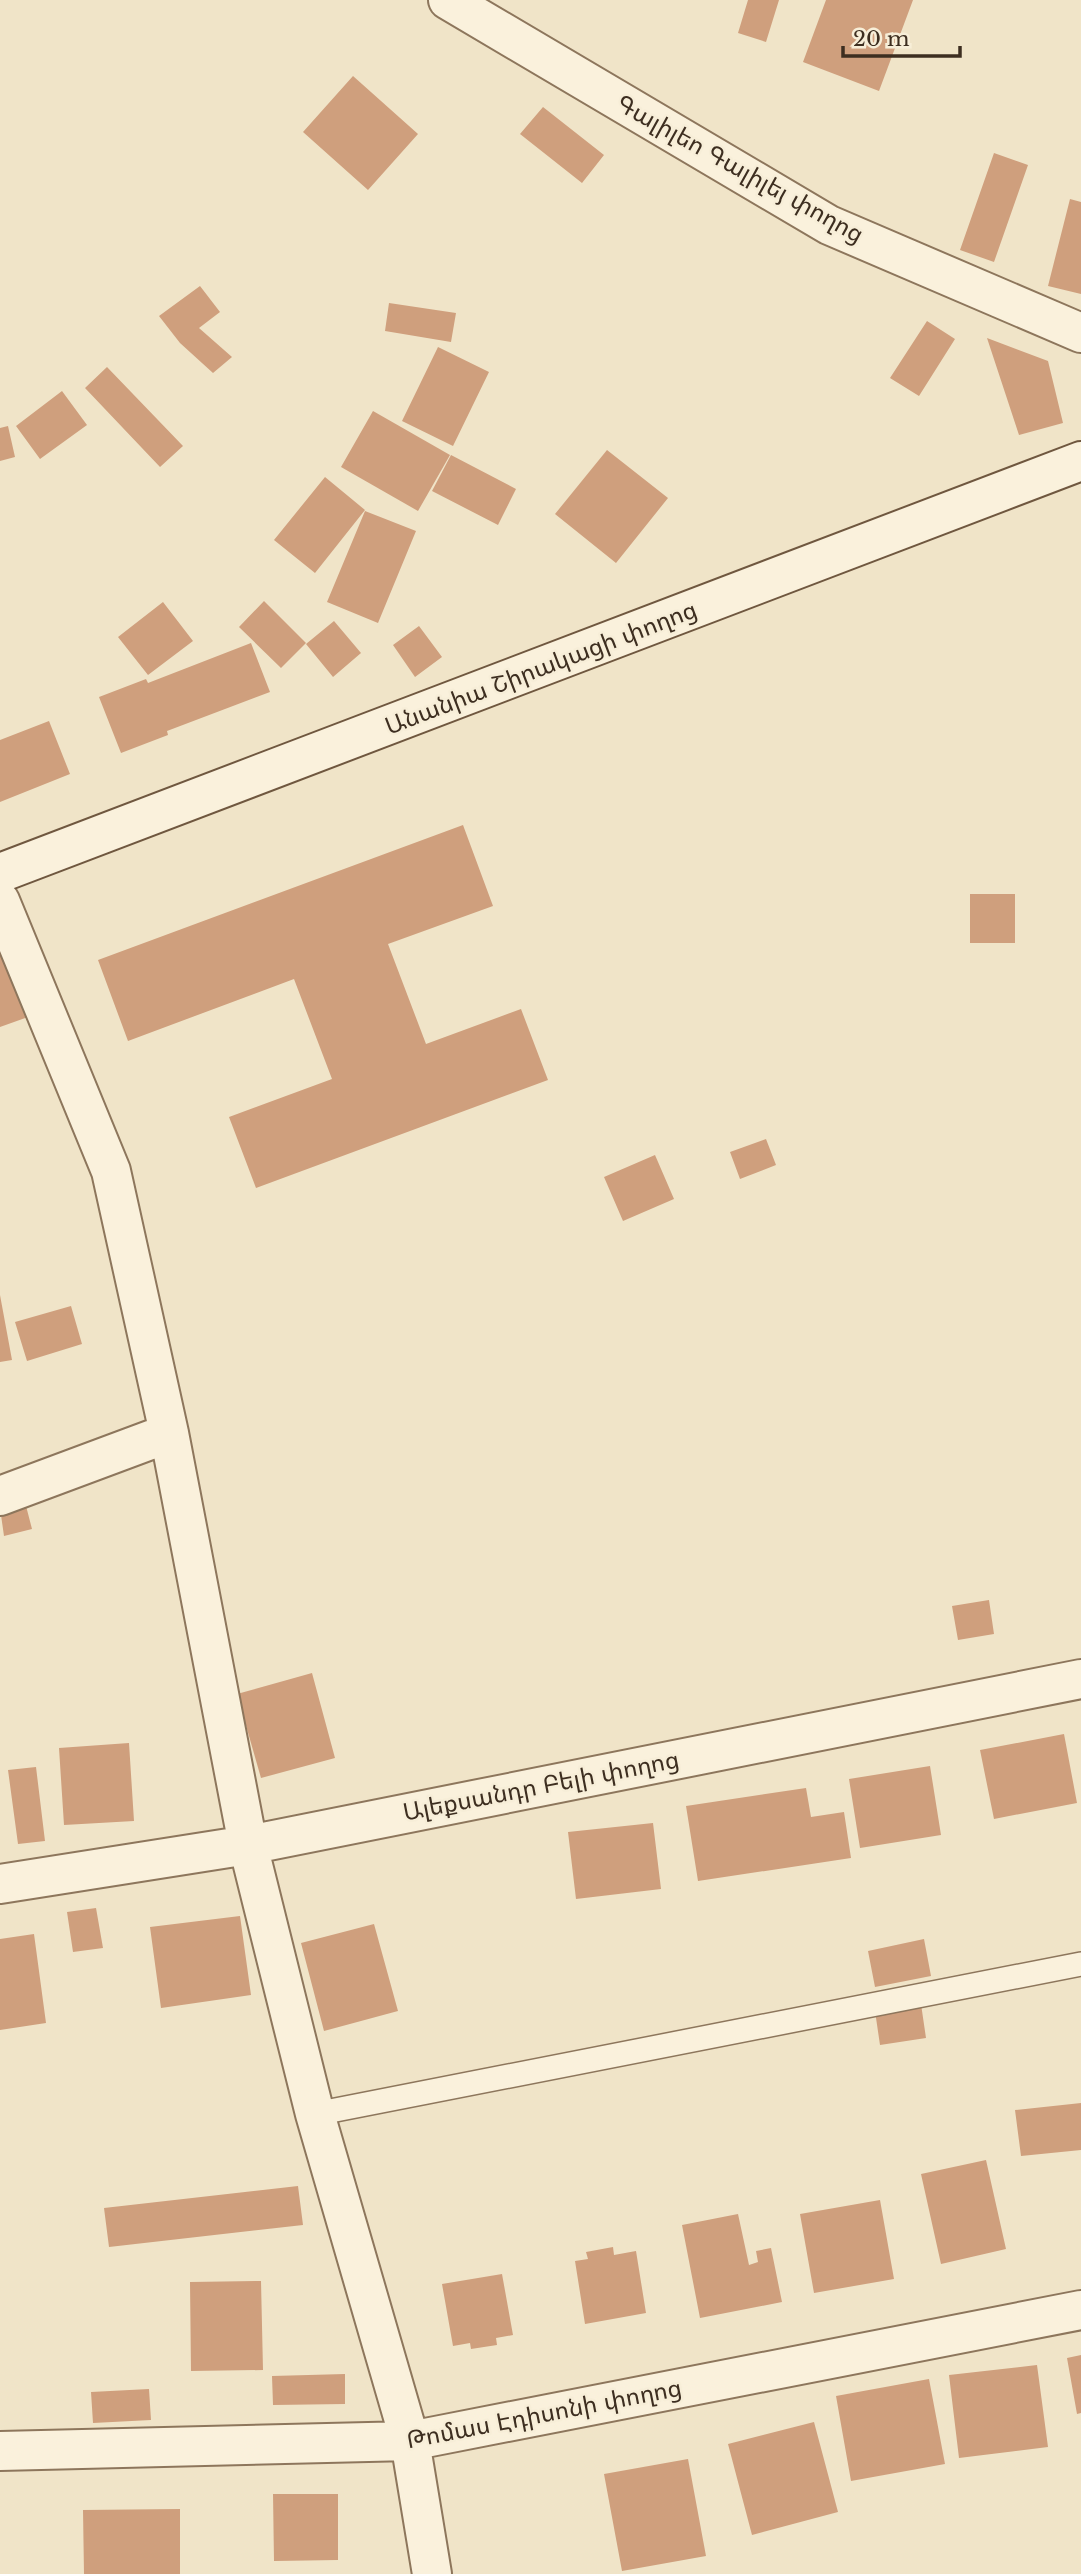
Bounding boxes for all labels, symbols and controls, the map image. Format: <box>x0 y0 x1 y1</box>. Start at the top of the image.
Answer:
scale bar <box>843 14 960 58</box>
text: 20 m <box>853 26 910 52</box>
street label: Գալիլեո Գալիլեյ փողոց <box>612 88 869 249</box>
street label: Անանիա Շիրակացի փողոց <box>381 595 701 740</box>
street label: Ալեքսանդր Բելի փողոց <box>400 1744 681 1827</box>
street label: Թոմաս Էդիսոնի փողոց <box>404 2373 684 2454</box>

